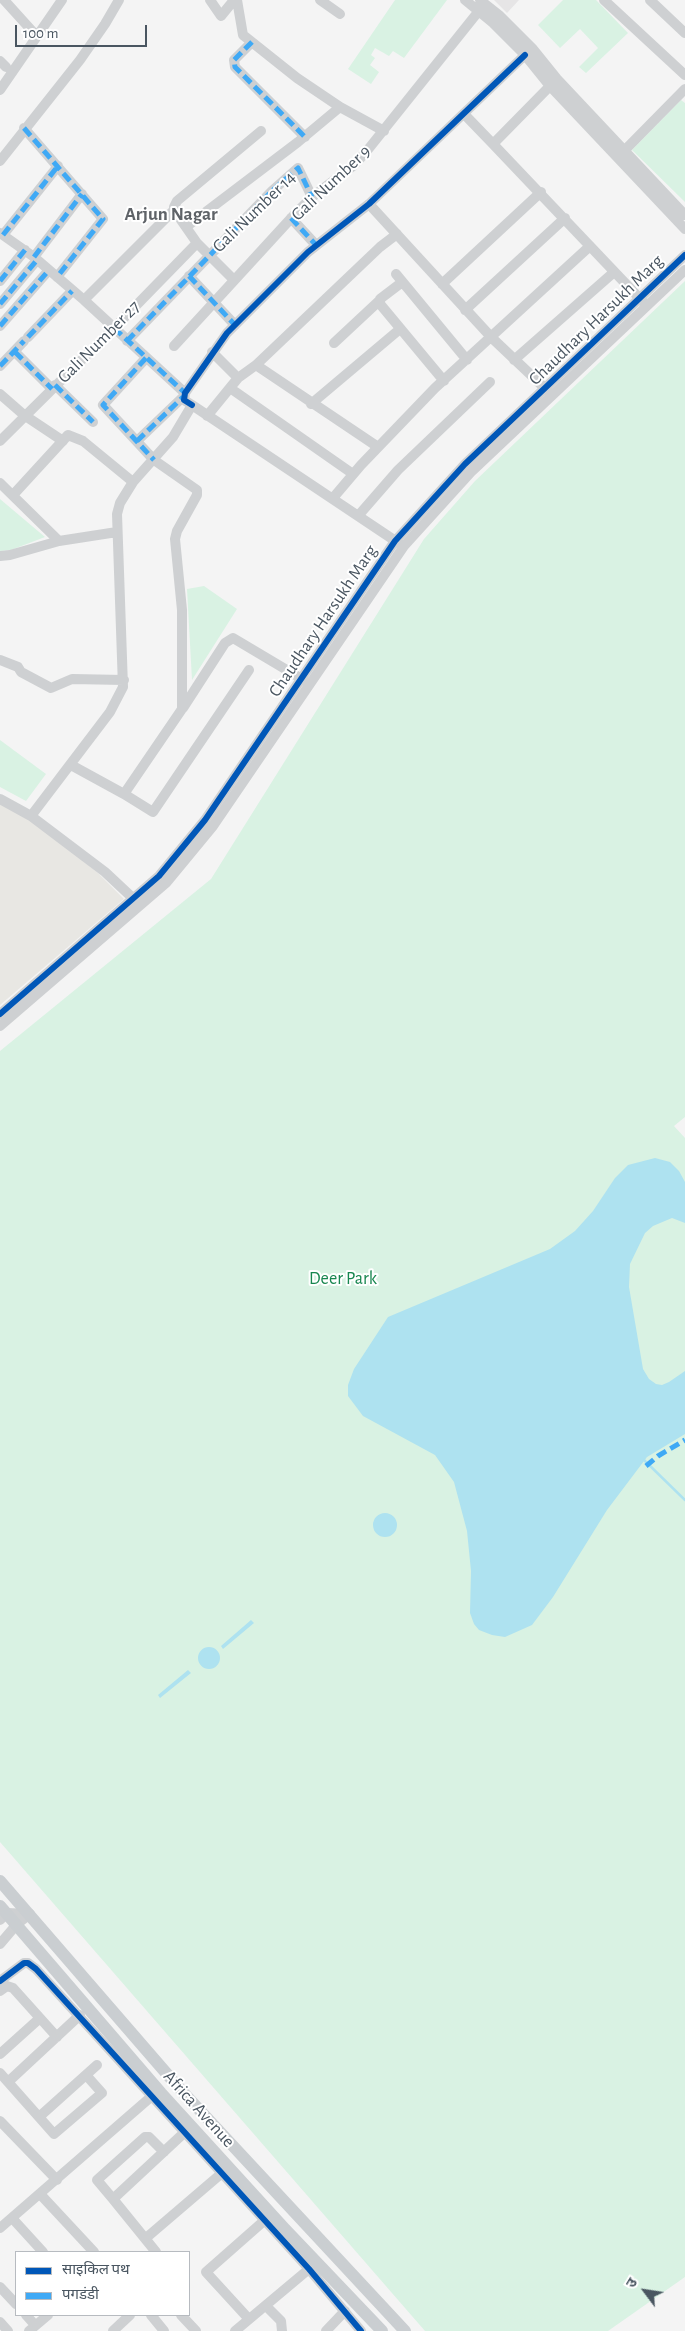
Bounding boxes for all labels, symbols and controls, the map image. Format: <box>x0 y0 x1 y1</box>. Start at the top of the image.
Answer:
scale bar <box>18 15 150 47</box>
text: 100 m <box>23 26 58 41</box>
street label: Gali Number 9 <box>287 141 375 225</box>
street label: Gali Number 14 <box>208 167 300 257</box>
district label: Arjun Nagar <box>124 203 218 225</box>
street label: Chaudhary Harsukh Marg <box>524 250 668 390</box>
street label: Gali Number 27 <box>53 296 145 388</box>
street label: Chaudhary Harsukh Marg <box>264 541 382 701</box>
park label: Deer Park <box>309 1268 377 1290</box>
street label: Africa Avenue <box>159 2066 239 2152</box>
legend <box>15 2251 190 2316</box>
text: साइकिल पथ <box>62 2262 130 2277</box>
north arrow <box>620 2266 670 2316</box>
text: उ <box>624 2276 640 2290</box>
text: पगडंडी <box>62 2287 99 2302</box>

